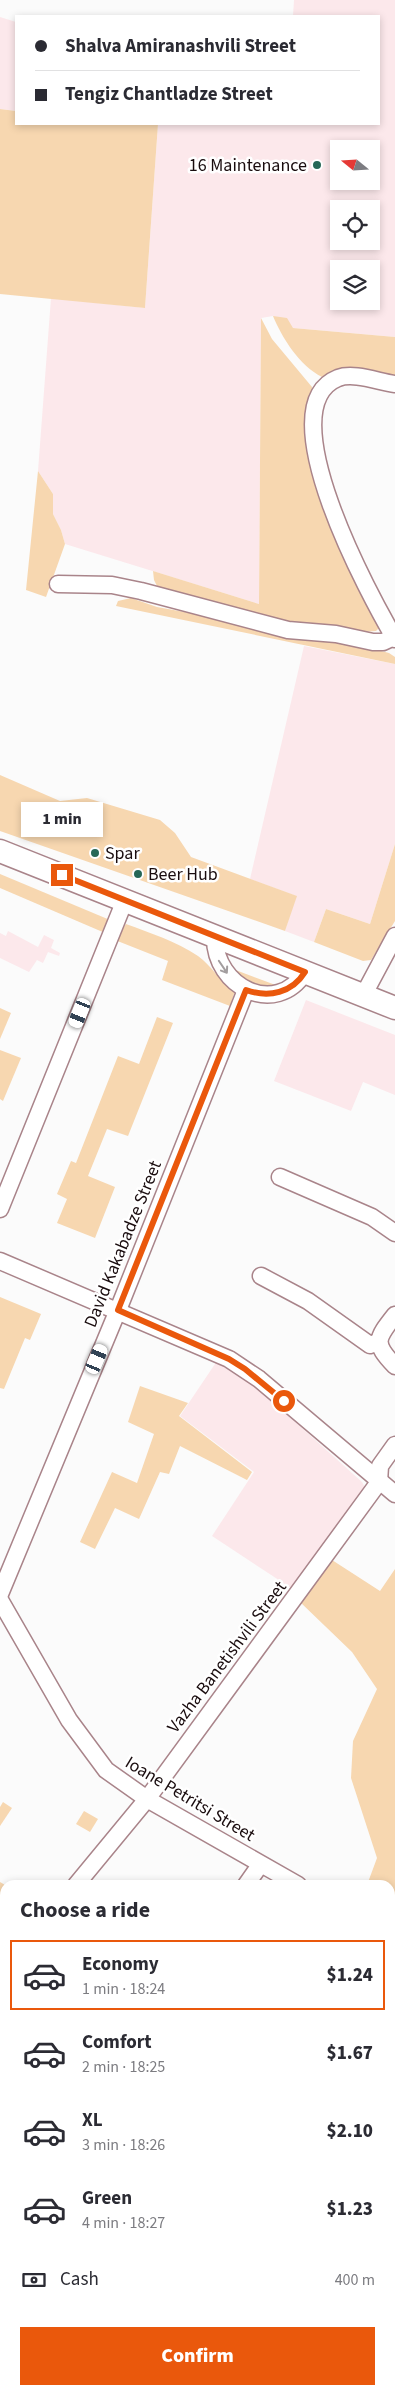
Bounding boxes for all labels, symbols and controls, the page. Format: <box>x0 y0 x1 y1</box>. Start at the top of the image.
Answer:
text: Shalva Amiranashvili Street <box>65 33 296 60</box>
text: Tengiz Chantladze Street <box>65 81 273 108</box>
north arrow <box>330 140 380 190</box>
map controls <box>330 140 380 310</box>
place label: 16 Maintenance <box>189 153 307 178</box>
marker: 16 Maintenance <box>311 159 323 171</box>
button: locate <box>330 200 380 250</box>
button: layers <box>330 260 380 310</box>
callout: 1 min <box>21 802 103 838</box>
text: 1 min <box>42 808 82 830</box>
place label: Spar <box>105 841 140 866</box>
marker: Spar <box>89 847 101 859</box>
place label: Beer Hub <box>148 862 218 887</box>
route end <box>51 864 73 886</box>
marker: Beer Hub <box>132 868 144 880</box>
one-way arrow <box>218 960 228 974</box>
car <box>67 996 92 1030</box>
street label: David Kakabadze Street <box>78 1157 168 1331</box>
car <box>84 1342 109 1376</box>
route start <box>273 1390 295 1412</box>
street label: Vazha Banetishvili Street <box>161 1576 293 1738</box>
street label: Ioane Petritsi Street <box>120 1750 260 1848</box>
text: Choose a ride <box>20 1894 150 1926</box>
text: Economy <box>82 1951 159 1978</box>
icon: car <box>22 1953 67 1998</box>
text: $1.24 <box>327 1962 373 1989</box>
text: 1 min · 18:24 <box>82 1978 165 2000</box>
text: Comfort <box>82 2029 152 2056</box>
icon: car <box>22 2031 67 2076</box>
text: $1.67 <box>327 2040 373 2067</box>
text: 2 min · 18:25 <box>82 2056 165 2078</box>
text: XL <box>82 2107 103 2134</box>
icon: car <box>22 2109 67 2154</box>
text: $2.10 <box>327 2118 373 2145</box>
text: 3 min · 18:26 <box>82 2134 165 2156</box>
text: Green <box>82 2185 132 2212</box>
icon: car <box>22 2187 67 2232</box>
text: $1.23 <box>327 2196 373 2223</box>
text: 4 min · 18:27 <box>82 2212 165 2234</box>
icon: cash <box>20 2266 48 2294</box>
text: Cash <box>60 2266 99 2293</box>
text: 400 m <box>335 2269 375 2291</box>
button: Confirm <box>20 2327 375 2385</box>

